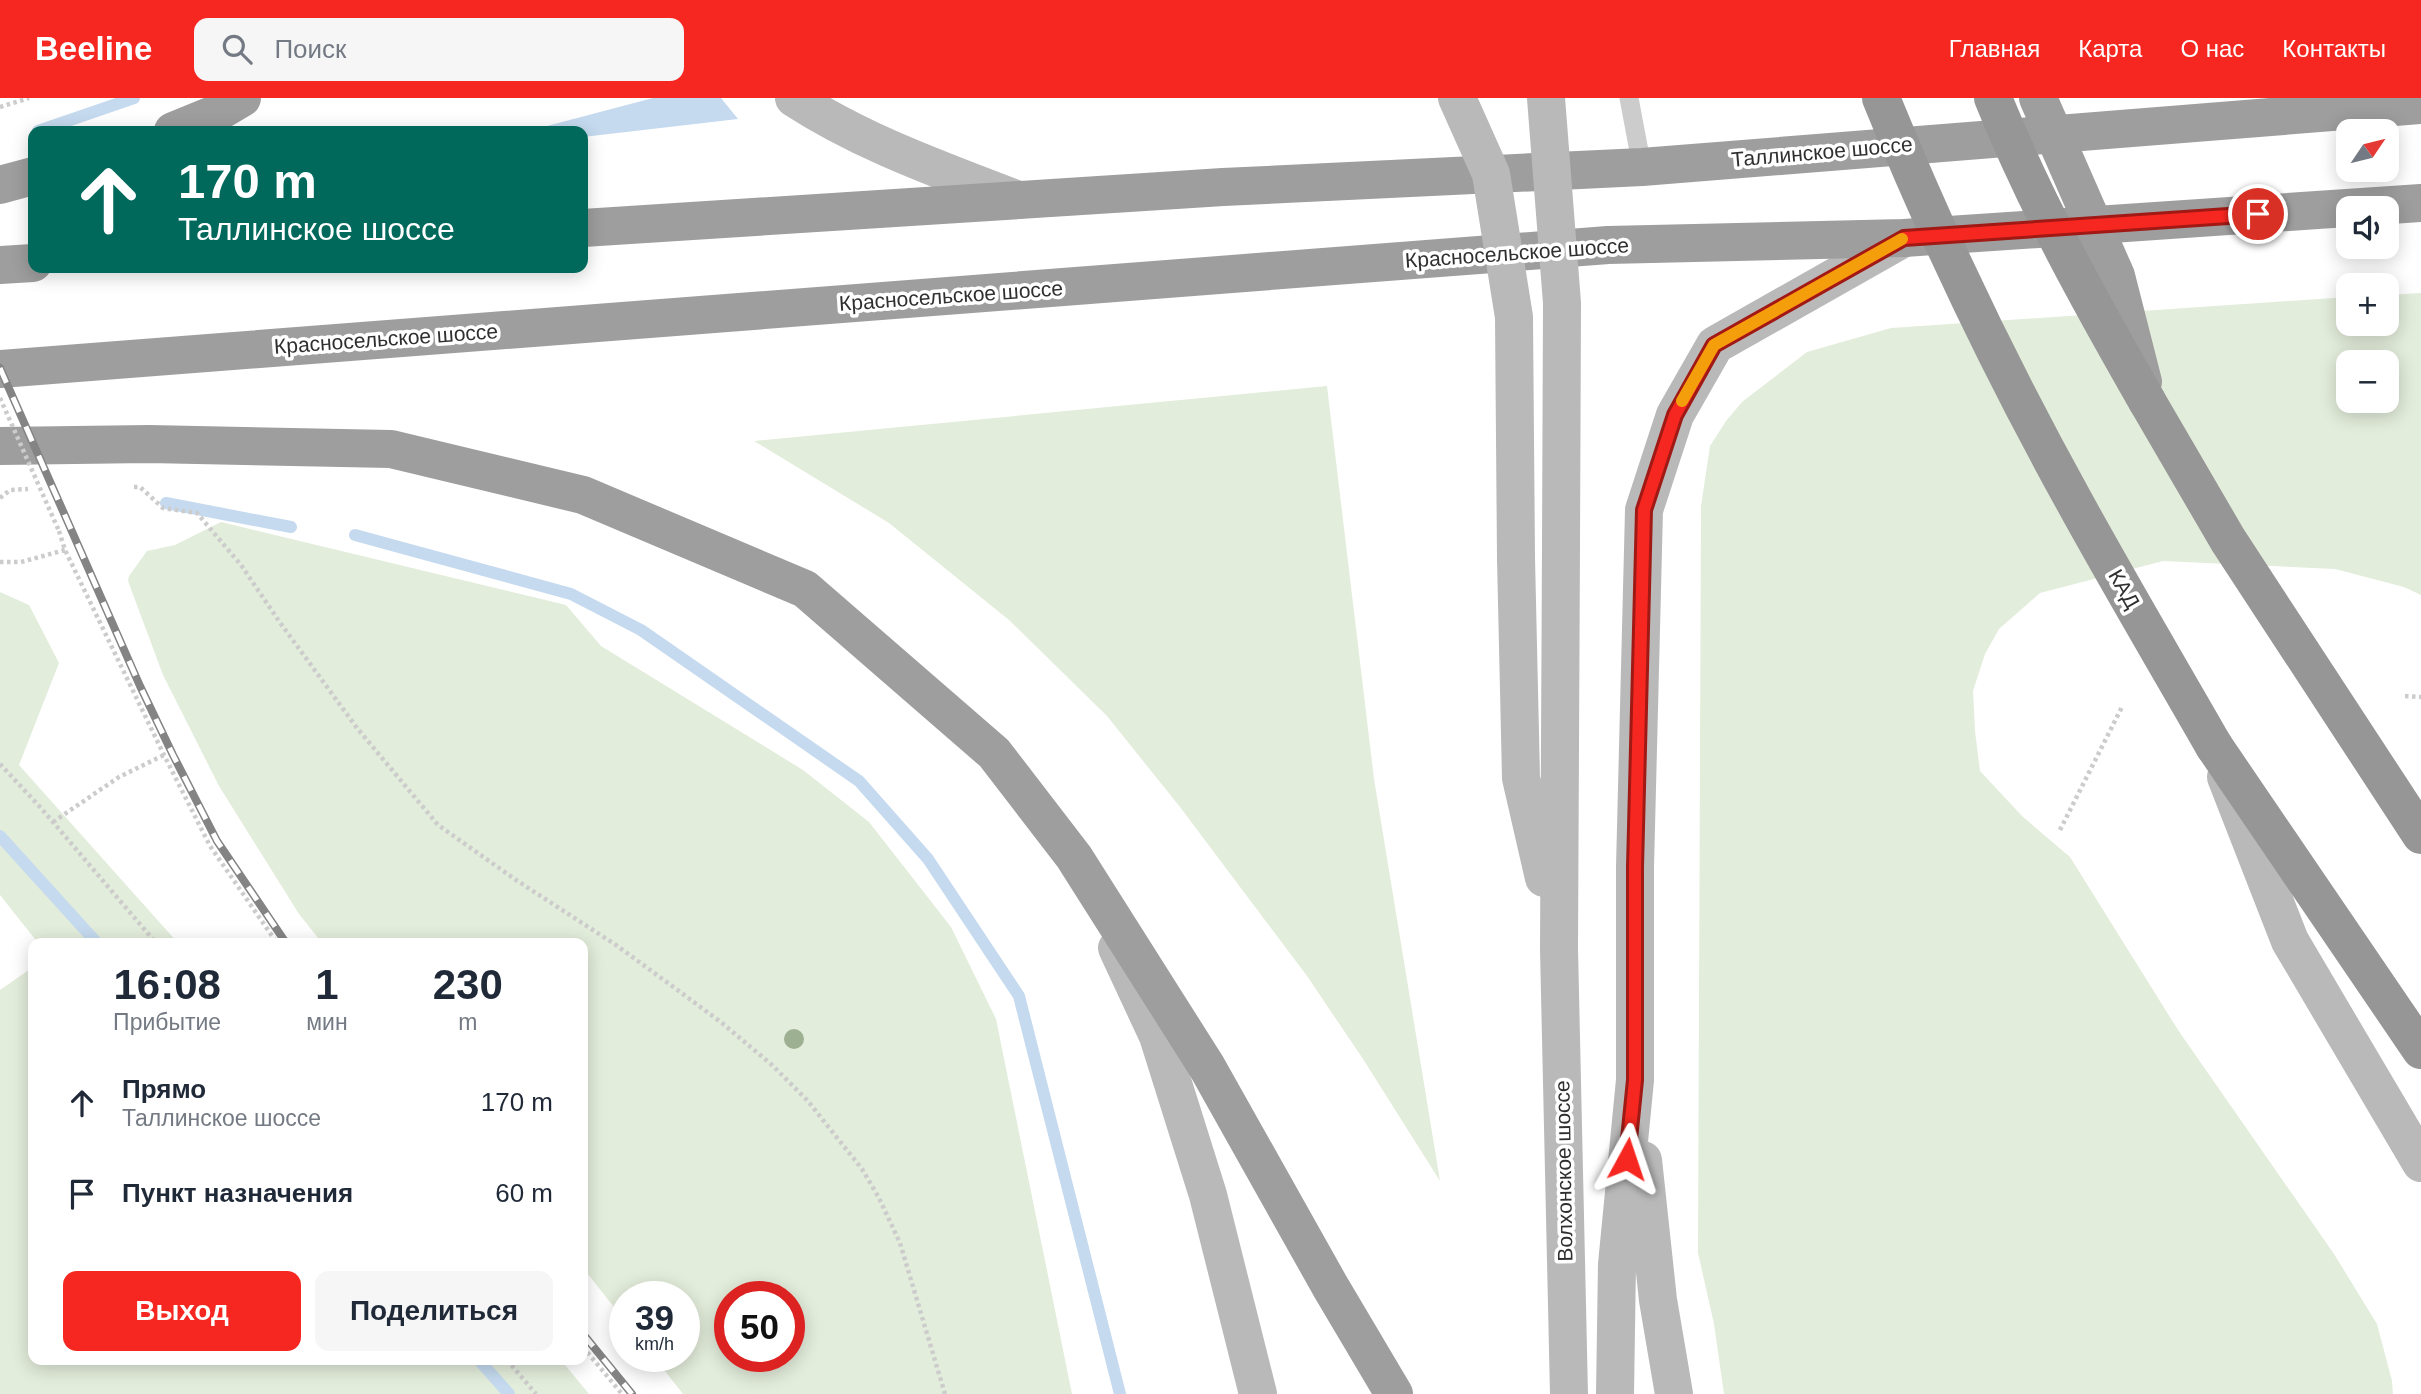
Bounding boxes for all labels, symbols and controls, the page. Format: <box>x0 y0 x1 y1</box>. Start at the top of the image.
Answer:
search box <box>194 18 684 81</box>
text: Beeline <box>35 30 152 67</box>
icon: search <box>218 30 256 68</box>
text: Поиск <box>274 34 346 64</box>
text: Главная <box>1949 35 2040 62</box>
text: Карта <box>2078 35 2142 62</box>
text: О нас <box>2180 35 2244 62</box>
text: Контакты <box>2282 35 2386 62</box>
north arrow <box>2336 119 2399 182</box>
map controls <box>2336 119 2399 413</box>
street label: Таллинское шоссе <box>1730 132 1913 171</box>
icon: ahead <box>63 154 154 245</box>
text: 170 m <box>178 154 317 208</box>
pin <box>2228 184 2288 244</box>
icon: arrive <box>2239 195 2277 233</box>
button: sound <box>2336 196 2399 259</box>
text: Таллинское шоссе <box>178 211 455 247</box>
street label: Красносельское шоссе <box>1404 233 1630 272</box>
button: + <box>2336 273 2399 336</box>
street label: Красносельское шоссе <box>838 276 1064 315</box>
street label: Красносельское шоссе <box>273 319 499 358</box>
button: − <box>2336 350 2399 413</box>
street label: КАД <box>2104 565 2145 612</box>
text: 16:08 <box>113 961 221 1008</box>
text: 1 <box>315 961 339 1008</box>
text: 230 <box>433 961 503 1008</box>
text: Прибытие <box>113 1009 221 1035</box>
text: мин <box>306 1009 348 1035</box>
text: m <box>458 1009 477 1035</box>
text: Прямо <box>122 1074 206 1104</box>
street label: Волхонское шоссе <box>1550 1080 1577 1262</box>
icon: ahead <box>63 1084 101 1122</box>
text: 170 m <box>481 1087 553 1117</box>
text: Таллинское шоссе <box>122 1105 321 1131</box>
position arrow <box>1590 1122 1664 1196</box>
icon: arrive <box>63 1175 101 1213</box>
text: Пункт назначения <box>122 1178 353 1208</box>
text: 60 m <box>495 1178 553 1208</box>
button: Выход <box>63 1271 301 1351</box>
button: Поделиться <box>315 1271 553 1351</box>
speed limit sign: 50 <box>714 1281 805 1372</box>
text: 39 <box>635 1298 674 1337</box>
text: km/h <box>635 1334 674 1354</box>

